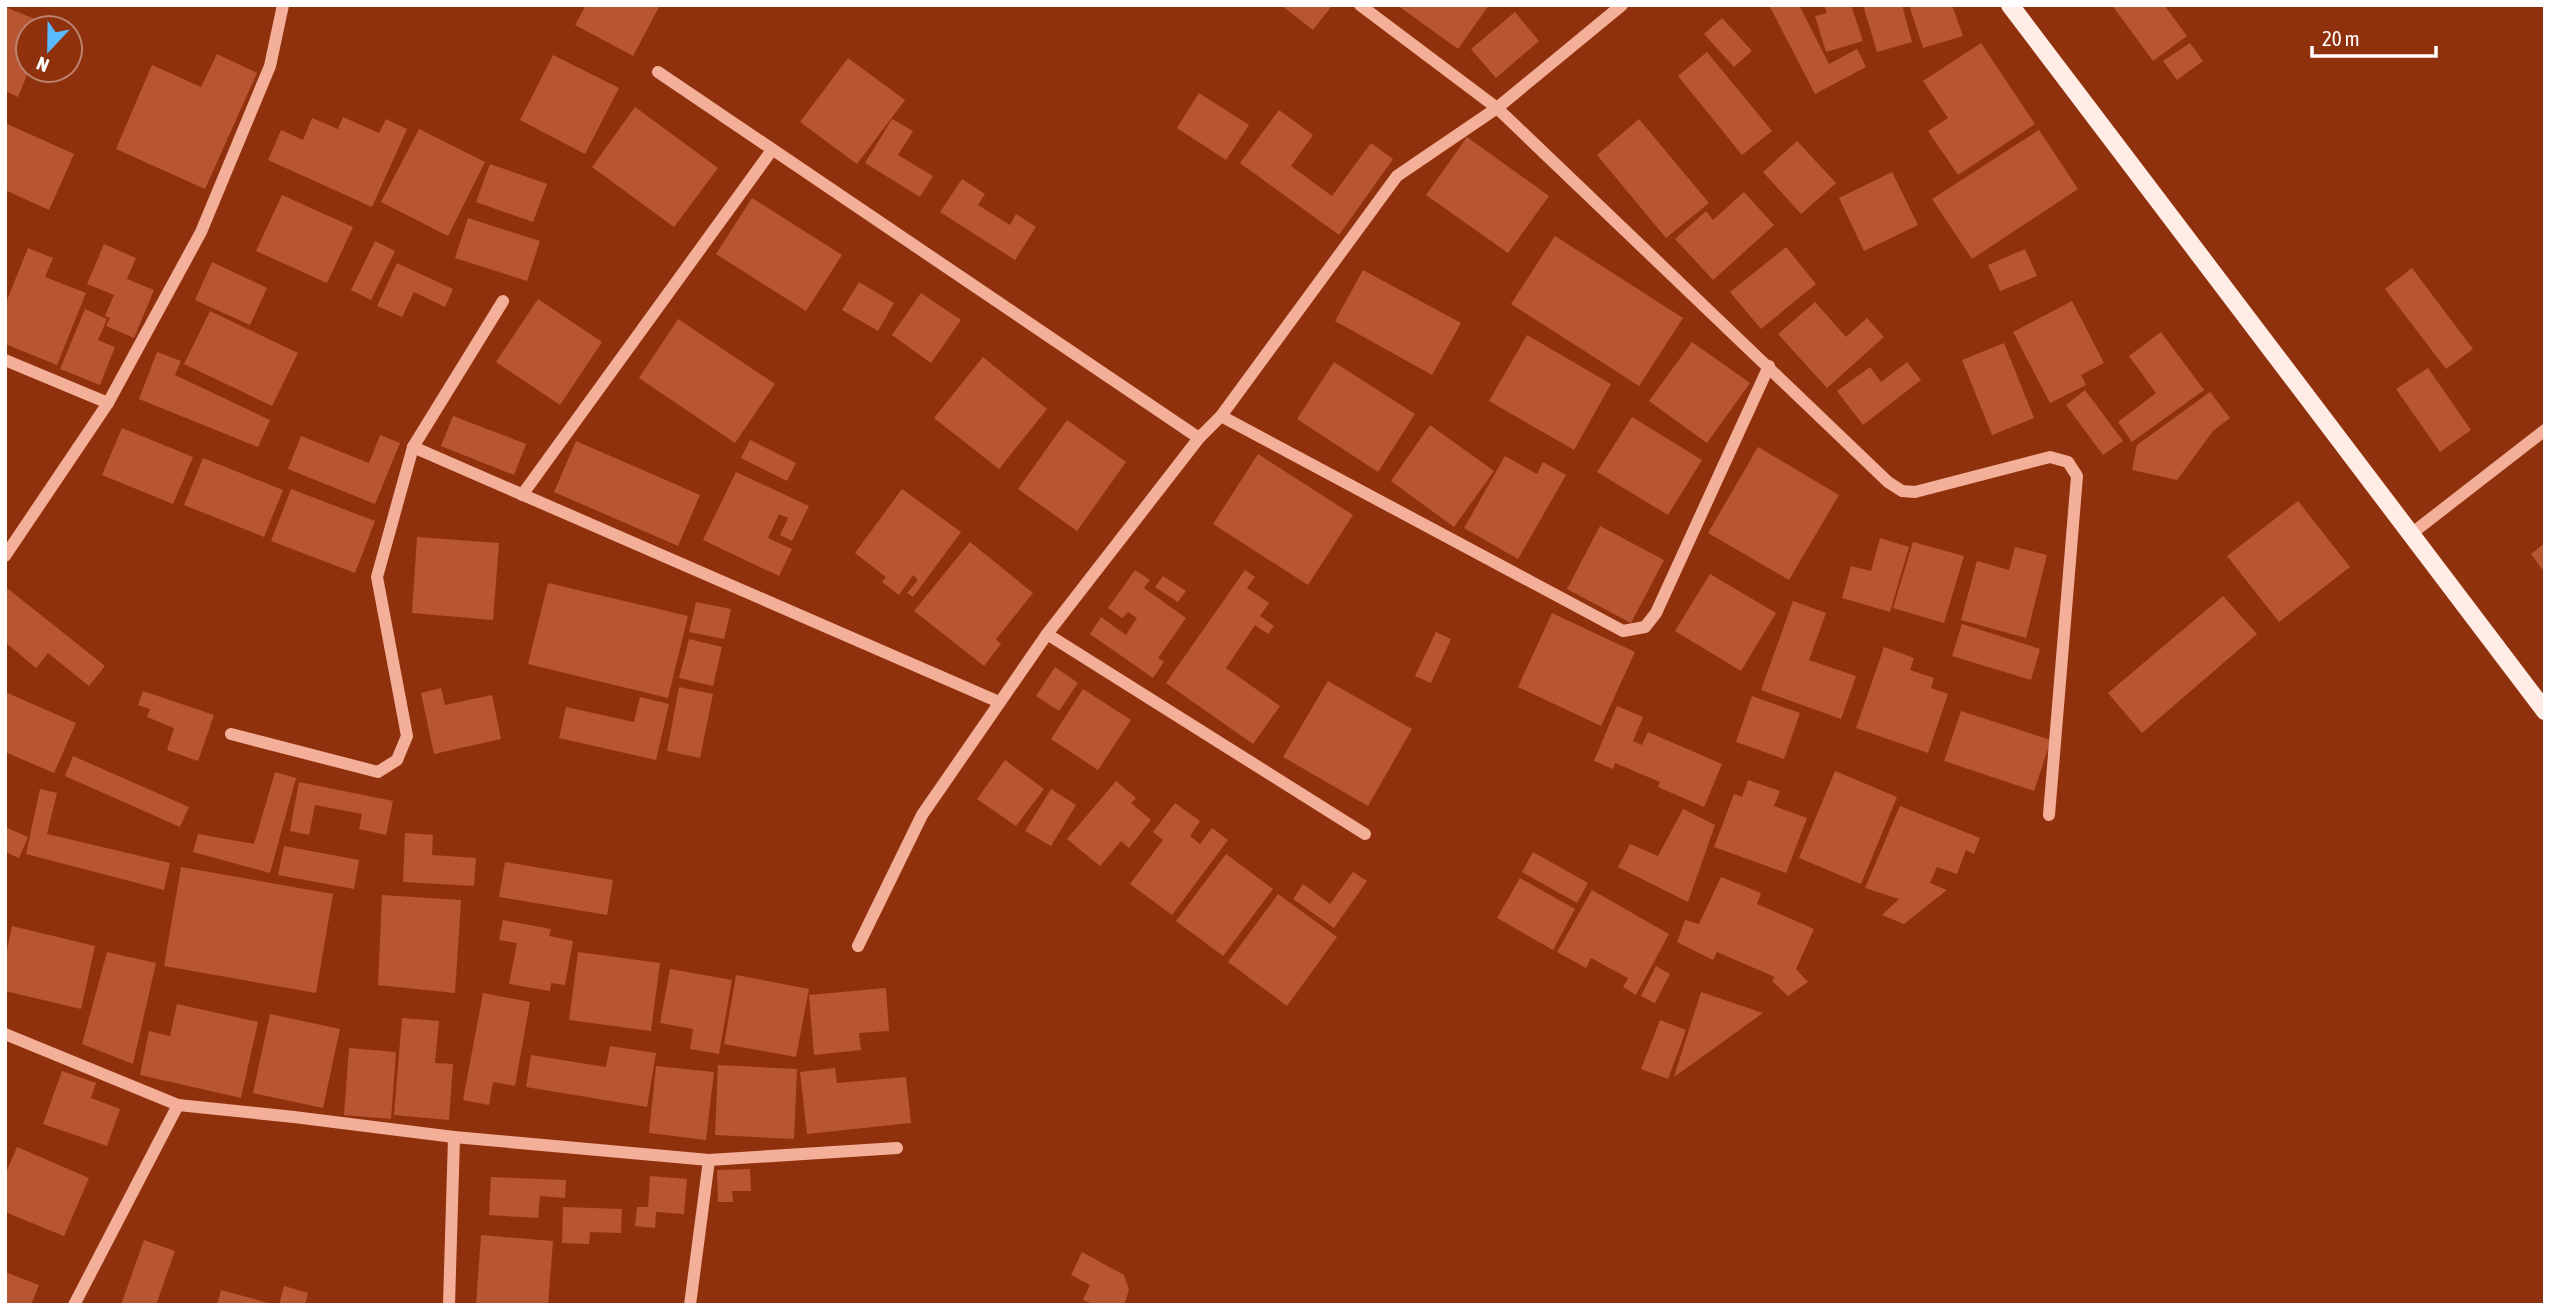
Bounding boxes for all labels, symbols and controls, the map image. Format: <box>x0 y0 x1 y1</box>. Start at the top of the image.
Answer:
north arrow <box>14 14 84 84</box>
scale bar <box>2312 14 2436 58</box>
text: 20 m <box>2322 26 2360 50</box>
text: N <box>33 52 52 77</box>

